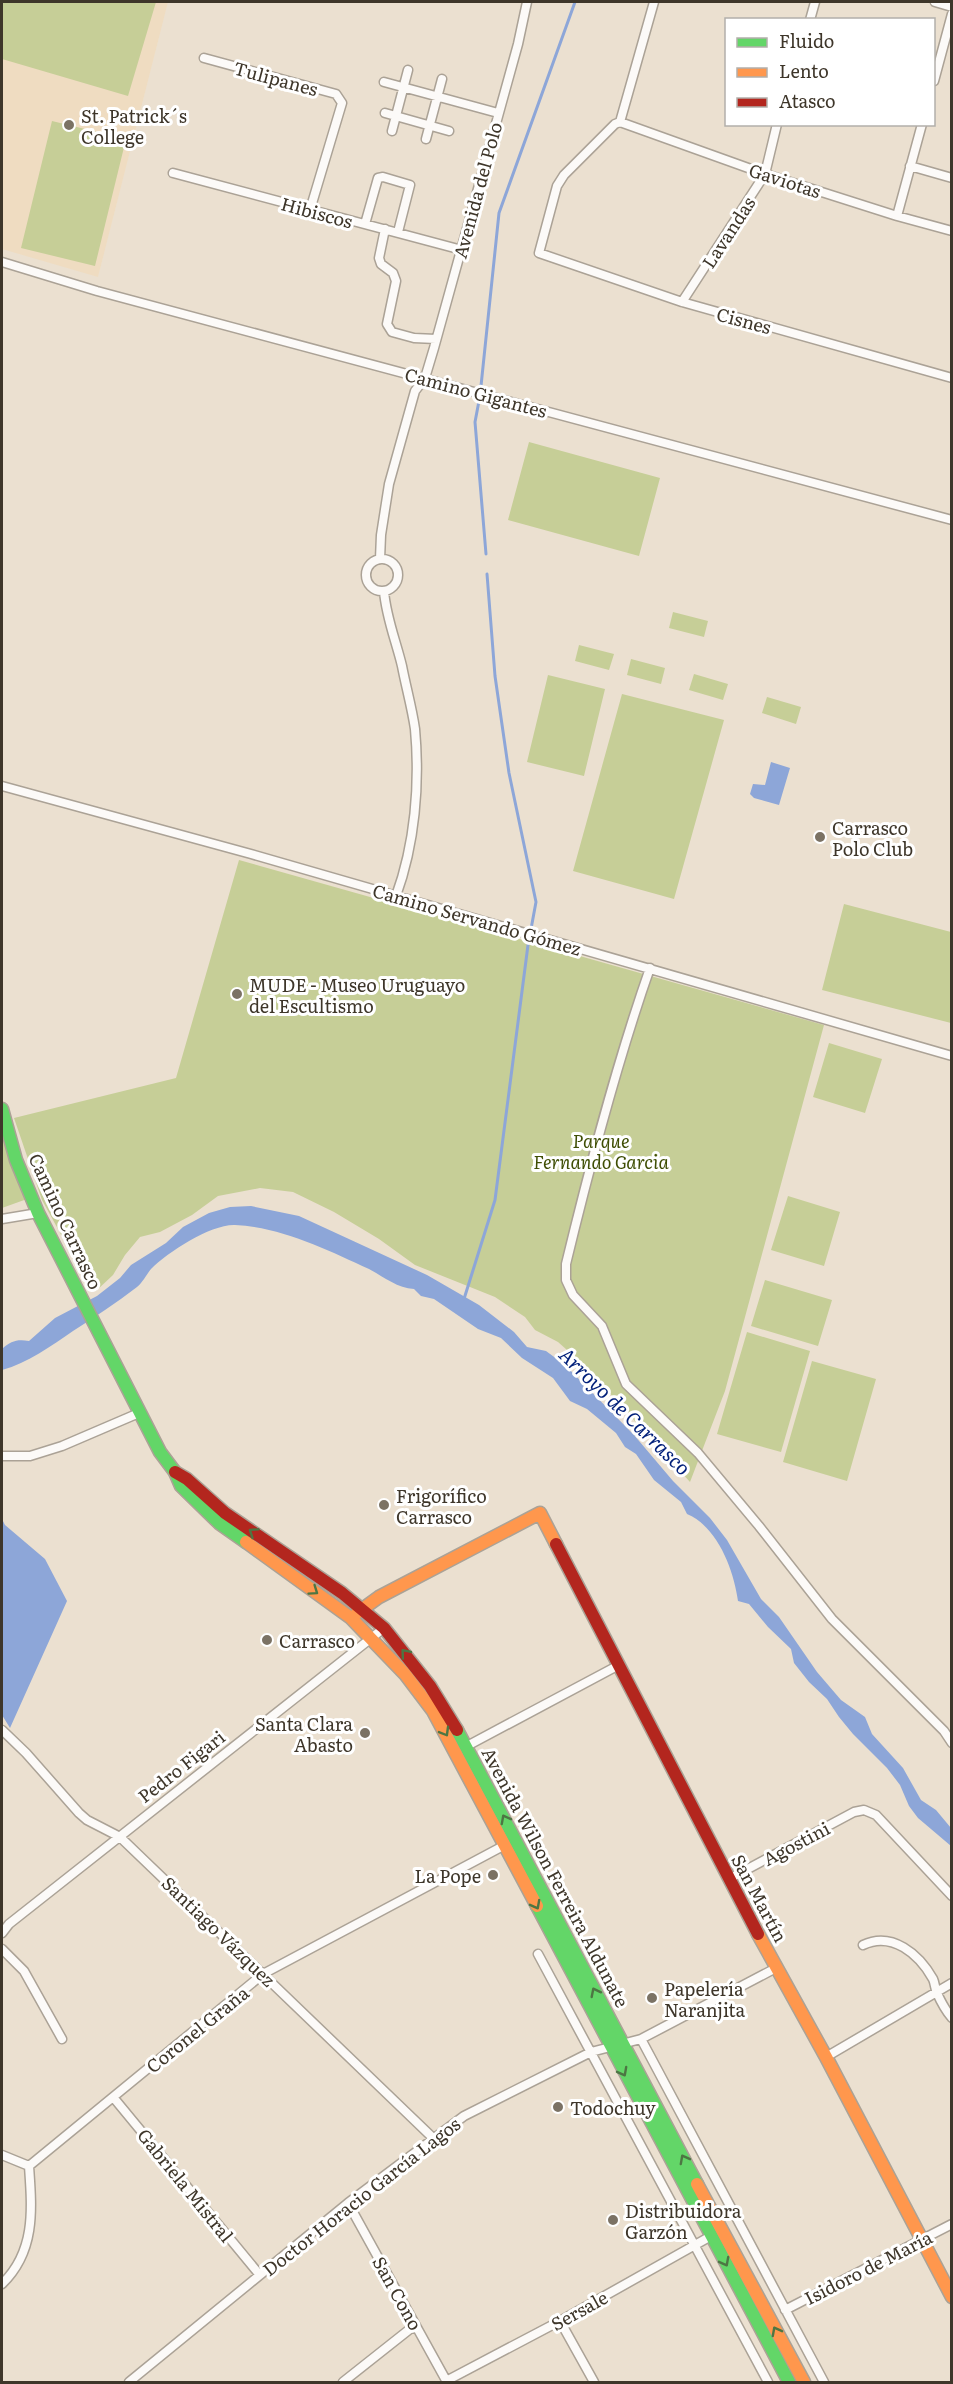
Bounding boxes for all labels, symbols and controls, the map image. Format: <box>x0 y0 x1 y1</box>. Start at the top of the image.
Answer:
legend <box>725 18 935 126</box>
text: Fluido <box>779 27 834 54</box>
street label: Tulipanes <box>231 54 321 102</box>
text: Lento <box>779 57 829 84</box>
text: Atasco <box>779 87 836 114</box>
place label: St. Patrick´s College <box>81 102 187 150</box>
marker: St. Patrick´s College <box>62 118 76 132</box>
street label: Avenida del Polo <box>446 119 508 261</box>
street label: Gaviotas <box>746 156 824 204</box>
street label: Hibiscos <box>278 189 356 235</box>
street label: Lavandas <box>695 191 761 273</box>
street label: Cisnes <box>714 300 774 340</box>
street label: Camino Gigantes <box>402 360 550 424</box>
place label: Carrasco Polo Club <box>832 814 913 862</box>
marker: Carrasco Polo Club <box>813 830 827 844</box>
street label: Camino Servando Gómez <box>370 876 585 962</box>
place label: MUDE - Museo Uruguayo del Escultismo <box>249 971 465 1019</box>
marker: MUDE - Museo Uruguayo del Escultismo <box>230 987 244 1001</box>
park label: Parque Fernando Garcia <box>533 1127 669 1175</box>
street label: Camino Carrasco <box>23 1149 109 1293</box>
water label: Arroyo de Carrasco <box>553 1339 699 1481</box>
place label: Frigorífico Carrasco <box>396 1482 487 1530</box>
marker: Frigorífico Carrasco <box>377 1498 391 1512</box>
one-way arrow <box>248 1528 259 1539</box>
one-way arrow <box>307 1584 318 1595</box>
place label: Carrasco <box>279 1627 355 1654</box>
marker: Carrasco <box>260 1633 274 1647</box>
one-way arrow <box>401 1649 412 1660</box>
place label: Santa Clara Abasto <box>255 1710 353 1758</box>
street label: Pedro Figari <box>132 1723 230 1809</box>
marker: Santa Clara Abasto <box>358 1726 372 1740</box>
one-way arrow <box>438 1726 449 1737</box>
street label: Avenida Wilson Ferreira Aldunate <box>476 1742 636 2012</box>
street label: Agostini <box>758 1814 834 1872</box>
one-way arrow <box>501 1815 512 1825</box>
street label: San Martín <box>725 1849 795 1947</box>
place label: La Pope <box>415 1862 481 1889</box>
marker: La Pope <box>486 1868 500 1882</box>
street label: Santiago Vázquez <box>156 1870 282 1993</box>
one-way arrow <box>529 1898 541 1909</box>
place label: Papelería Naranjita <box>664 1975 745 2023</box>
street label: Coronel Graña <box>140 1979 254 2079</box>
one-way arrow <box>591 1988 602 1998</box>
marker: Papelería Naranjita <box>645 1991 659 2005</box>
one-way arrow <box>616 2065 627 2076</box>
place label: Todochuy <box>570 2094 656 2121</box>
marker: Todochuy <box>551 2100 565 2114</box>
street label: Doctor Horacio García Lagos <box>256 2110 466 2282</box>
street label: Gabriela Mistral <box>132 2122 240 2248</box>
one-way arrow <box>680 2155 691 2165</box>
place label: Distribuidora Garzón <box>625 2197 742 2245</box>
marker: Distribuidora Garzón <box>606 2213 620 2227</box>
street label: Isidoro de María <box>799 2223 937 2311</box>
street label: San Cono <box>367 2251 429 2335</box>
one-way arrow <box>718 2256 729 2267</box>
street label: Sersale <box>546 2283 612 2337</box>
one-way arrow <box>772 2327 783 2337</box>

